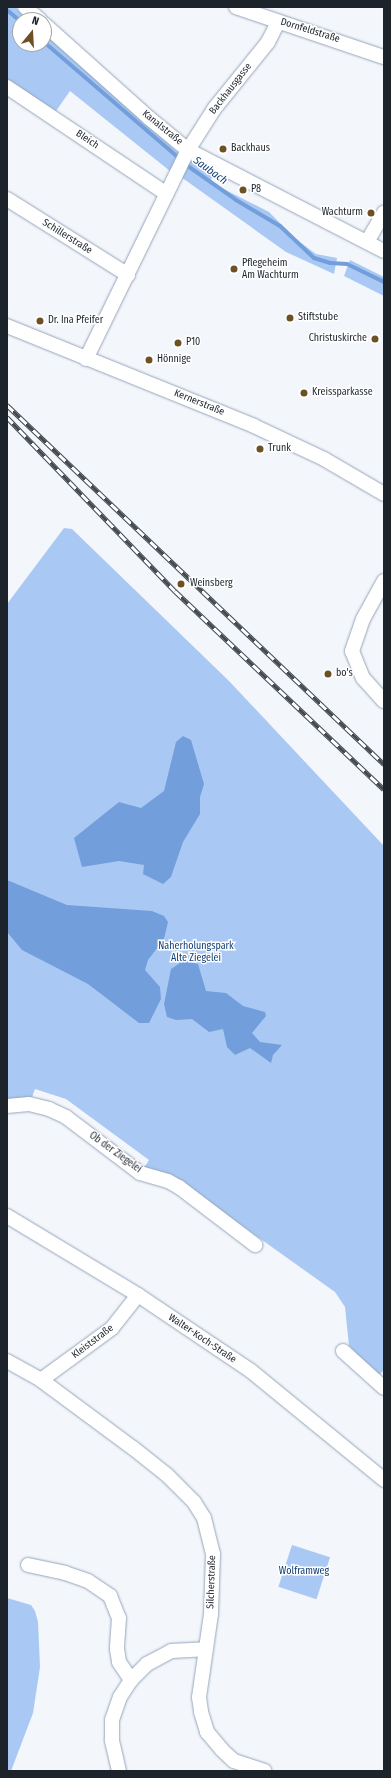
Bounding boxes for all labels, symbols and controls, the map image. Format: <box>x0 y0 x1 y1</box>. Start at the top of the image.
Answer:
north arrow <box>12 12 52 52</box>
text: N <box>30 14 41 28</box>
street label: Dornfeldstraße <box>279 16 341 46</box>
street label: Backhausgasse <box>207 61 255 117</box>
street label: Kanalstraße <box>139 108 185 148</box>
street label: Bleich <box>73 128 101 152</box>
place label: Backhaus <box>231 143 270 155</box>
marker: Backhaus <box>218 144 228 154</box>
water label: Saubach <box>190 154 230 188</box>
place label: P8 <box>251 184 261 196</box>
marker: P8 <box>238 185 248 195</box>
place label: Wachturm <box>322 207 363 219</box>
marker: Wachturm <box>366 208 376 218</box>
street label: Schillerstraße <box>40 217 94 257</box>
place label: Pflegeheim Am Wachturm <box>242 257 299 280</box>
marker: Pflegeheim Am Wachturm <box>229 264 239 274</box>
place label: Stiftstube <box>298 312 338 324</box>
marker: Stiftstube <box>285 313 295 323</box>
place label: Dr. Ina Pfeifer <box>48 315 103 327</box>
marker: Dr. Ina Pfeifer <box>35 316 45 326</box>
place label: Christuskirche <box>309 333 367 345</box>
marker: Christuskirche <box>370 334 380 344</box>
place label: P10 <box>186 337 200 349</box>
marker: P10 <box>173 338 183 348</box>
place label: Hönnige <box>157 354 191 366</box>
marker: Hönnige <box>144 355 154 365</box>
place label: Kreissparkasse <box>312 387 373 399</box>
street label: Kernerstraße <box>172 388 226 418</box>
marker: Kreissparkasse <box>299 388 309 398</box>
place label: Trunk <box>268 443 291 455</box>
marker: Trunk <box>255 444 265 454</box>
marker: Weinsberg <box>175 578 187 590</box>
place label: Weinsberg <box>190 578 233 590</box>
place label: bo's <box>336 668 353 680</box>
marker: bo's <box>323 669 333 679</box>
park label: Naherholungspark Alte Ziegelei <box>158 940 234 964</box>
street label: Ob der Ziegelei <box>86 1130 144 1176</box>
street label: Walter-Koch-Straße <box>166 1312 238 1366</box>
street label: Kleiststraße <box>70 1323 116 1361</box>
street label: Silcherstraße <box>205 1555 219 1609</box>
park label: Wolframweg <box>279 1566 329 1578</box>

